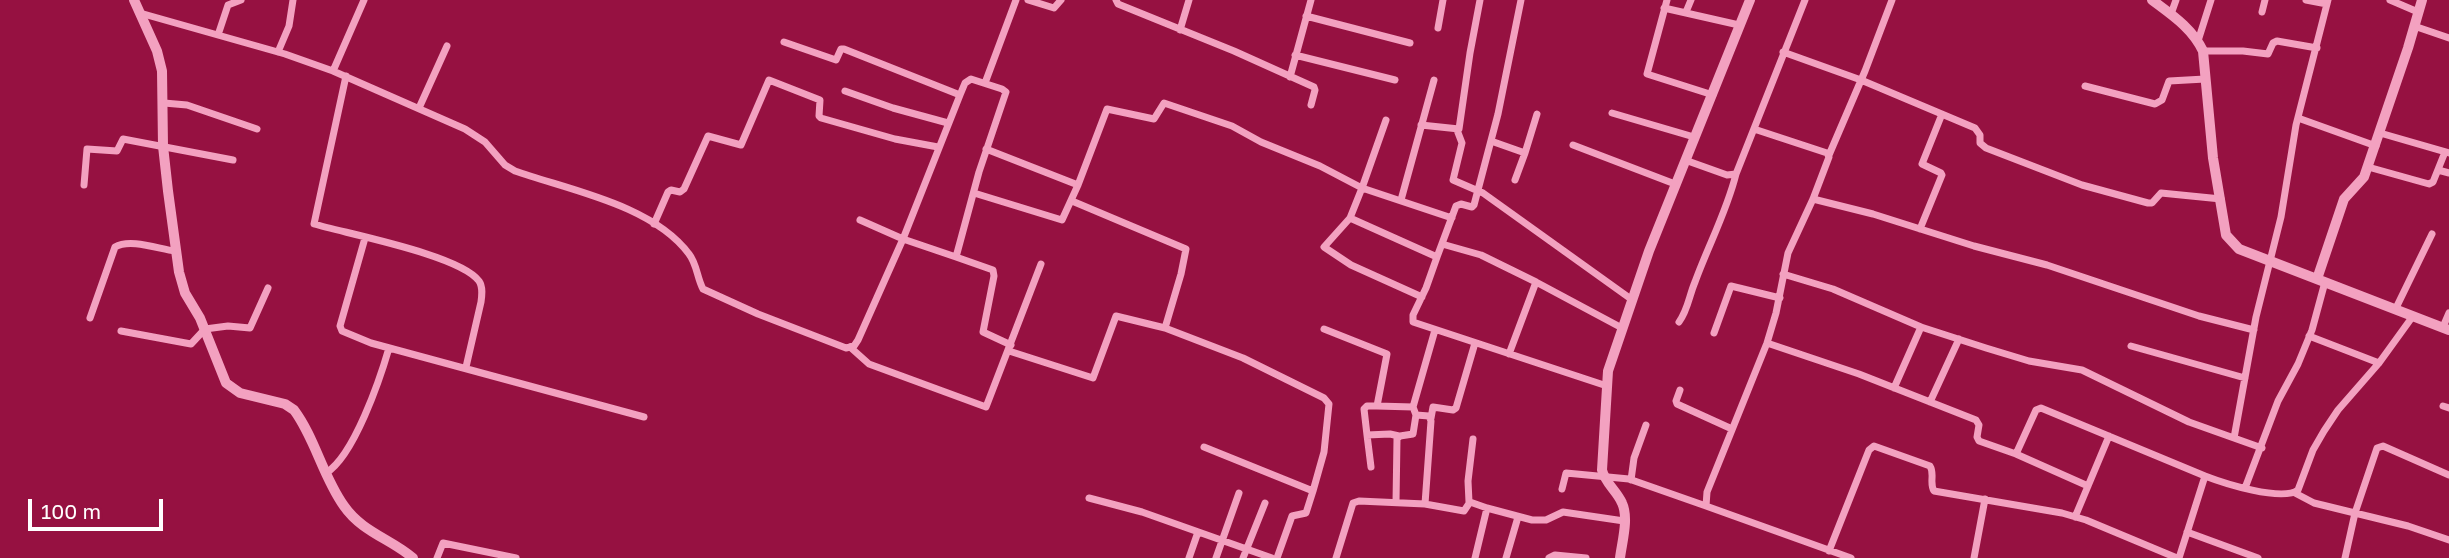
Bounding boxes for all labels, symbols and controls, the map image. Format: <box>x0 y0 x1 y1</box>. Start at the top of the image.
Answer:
scale bar <box>32 484 166 528</box>
text: 100 m <box>41 498 101 524</box>

